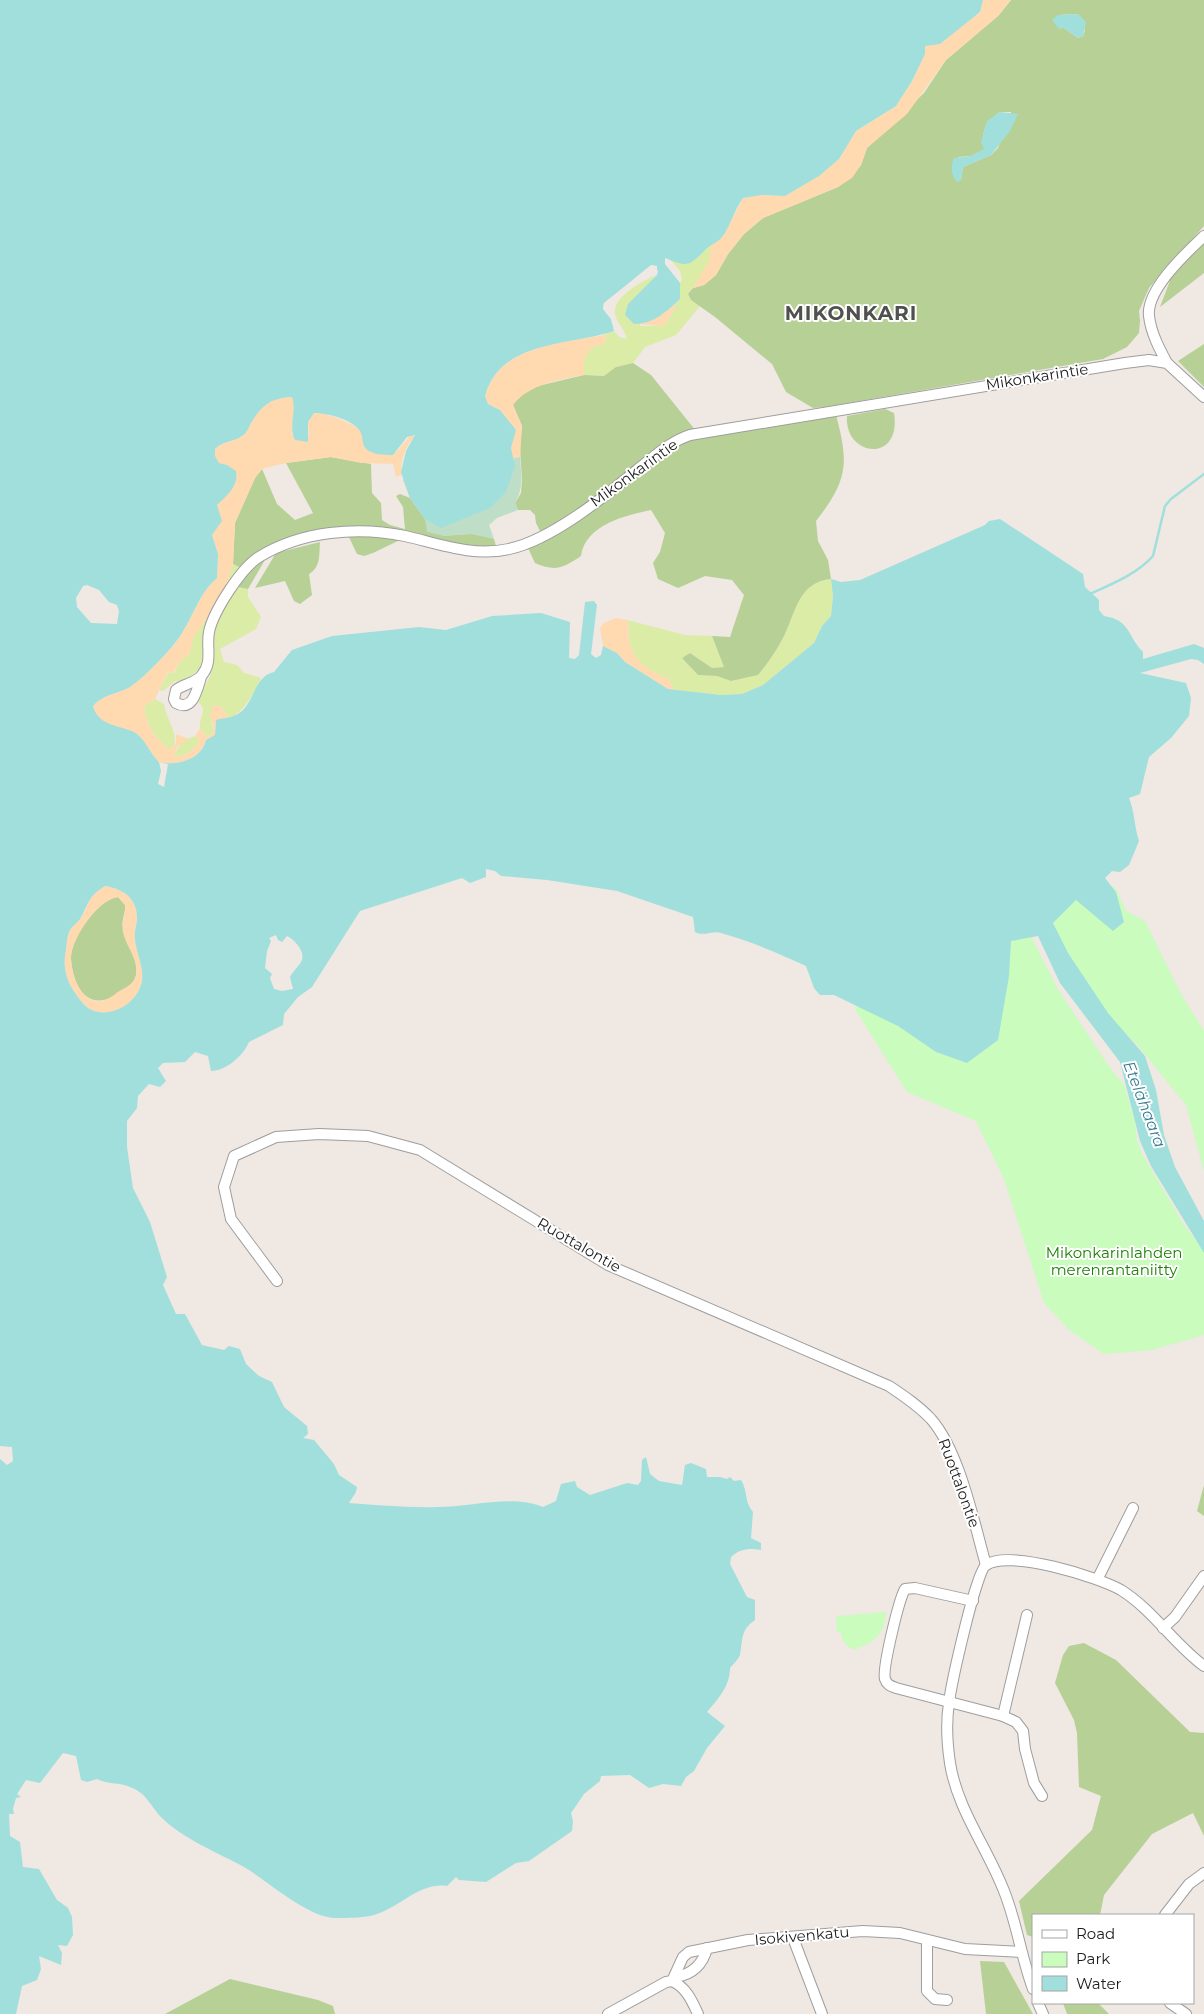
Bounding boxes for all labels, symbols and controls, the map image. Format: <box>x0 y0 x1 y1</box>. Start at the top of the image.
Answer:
district label: MIKONKARI <box>785 301 917 325</box>
street label: Mikonkarintie <box>984 359 1090 394</box>
street label: Mikonkarintie <box>586 434 681 511</box>
water label: Etelähaara <box>1119 1058 1170 1150</box>
street label: Ruottalontie <box>534 1213 625 1276</box>
park label: Mikonkarinlahden merenrantaniitty <box>1046 1243 1182 1279</box>
street label: Ruottalontie <box>935 1436 984 1530</box>
legend <box>1032 1914 1194 2004</box>
street label: Isokivenkatu <box>754 1922 850 1949</box>
text: Road <box>1076 1924 1115 1943</box>
text: Park <box>1076 1949 1110 1968</box>
text: Water <box>1076 1974 1122 1993</box>

